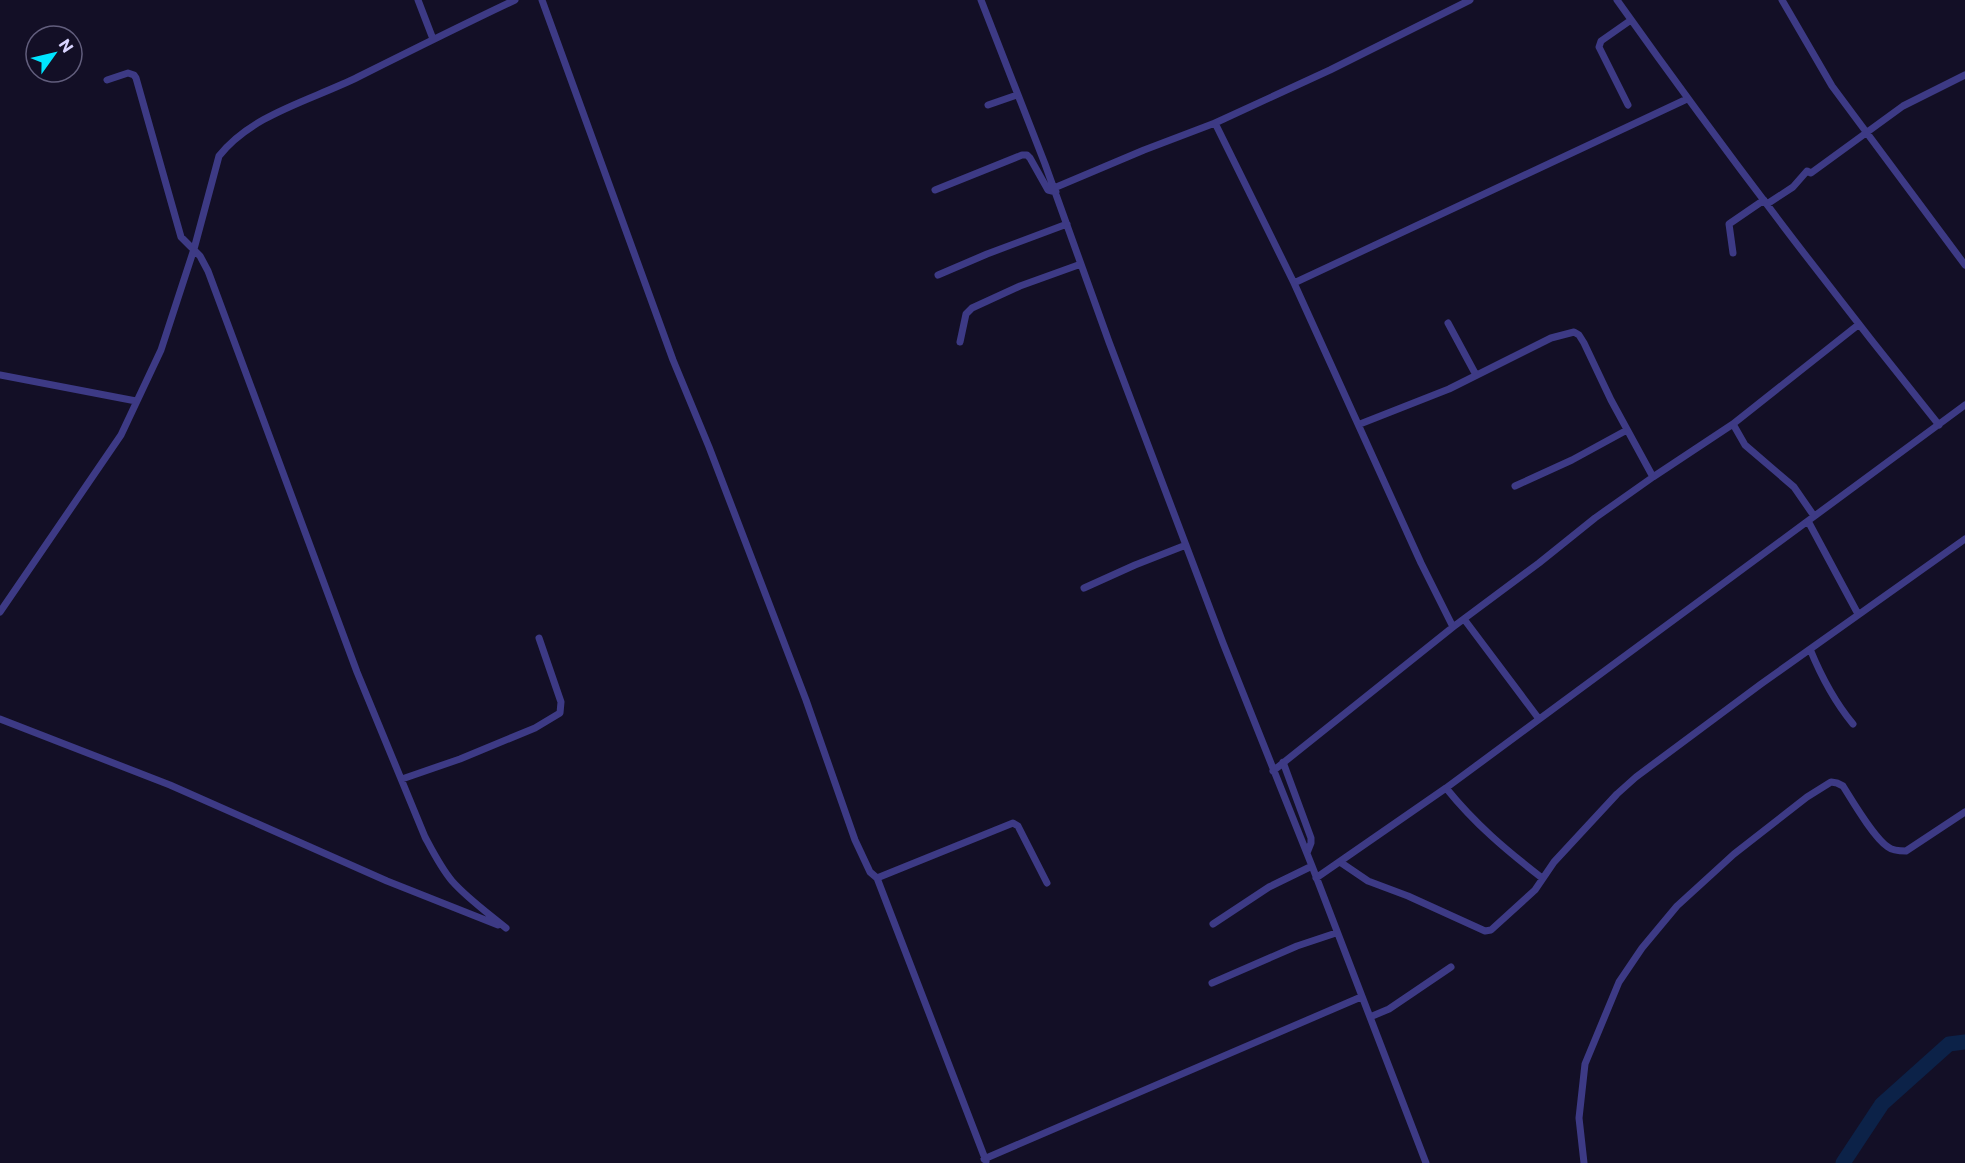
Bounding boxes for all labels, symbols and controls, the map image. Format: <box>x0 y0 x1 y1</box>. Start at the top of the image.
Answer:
north arrow <box>24 24 84 84</box>
text: N <box>56 35 78 56</box>

